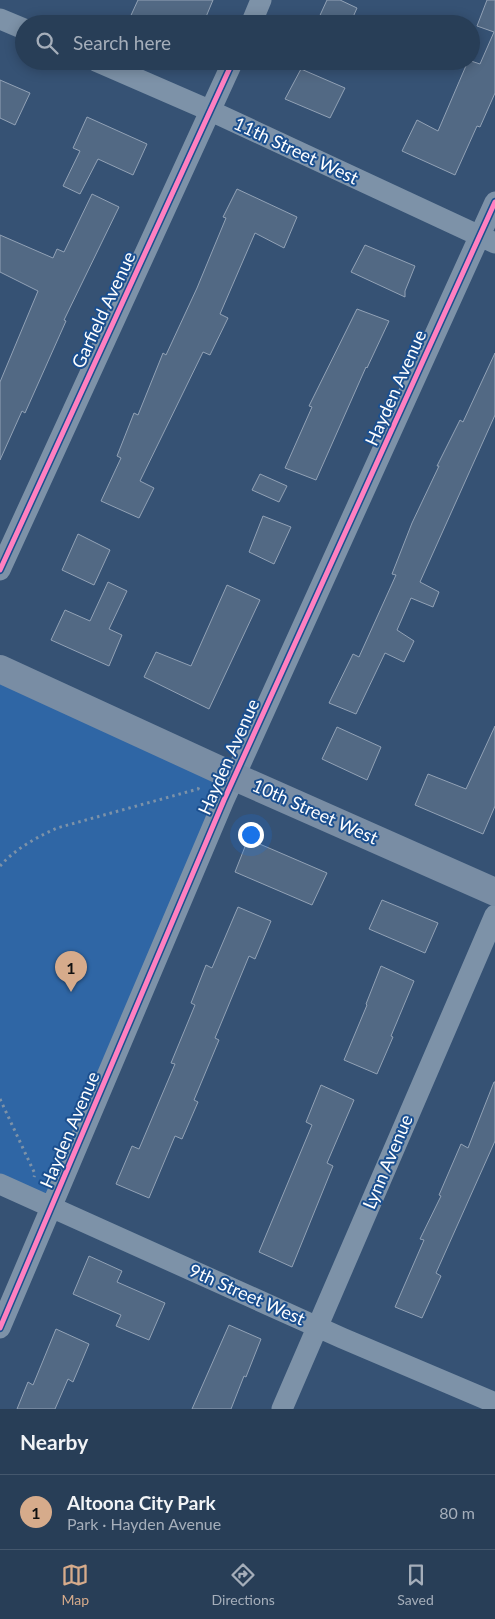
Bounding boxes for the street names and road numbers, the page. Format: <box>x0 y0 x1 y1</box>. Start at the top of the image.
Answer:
street label: 11th Street West <box>231 112 363 189</box>
street label: Garfield Avenue <box>66 248 140 371</box>
street label: Hayden Avenue <box>360 326 430 449</box>
street label: Hayden Avenue <box>193 695 263 818</box>
street label: 10th Street West <box>249 774 382 849</box>
street label: Hayden Avenue <box>35 1068 104 1191</box>
street label: Lynn Avenue <box>357 1111 417 1212</box>
street label: 9th Street West <box>186 1259 309 1330</box>

